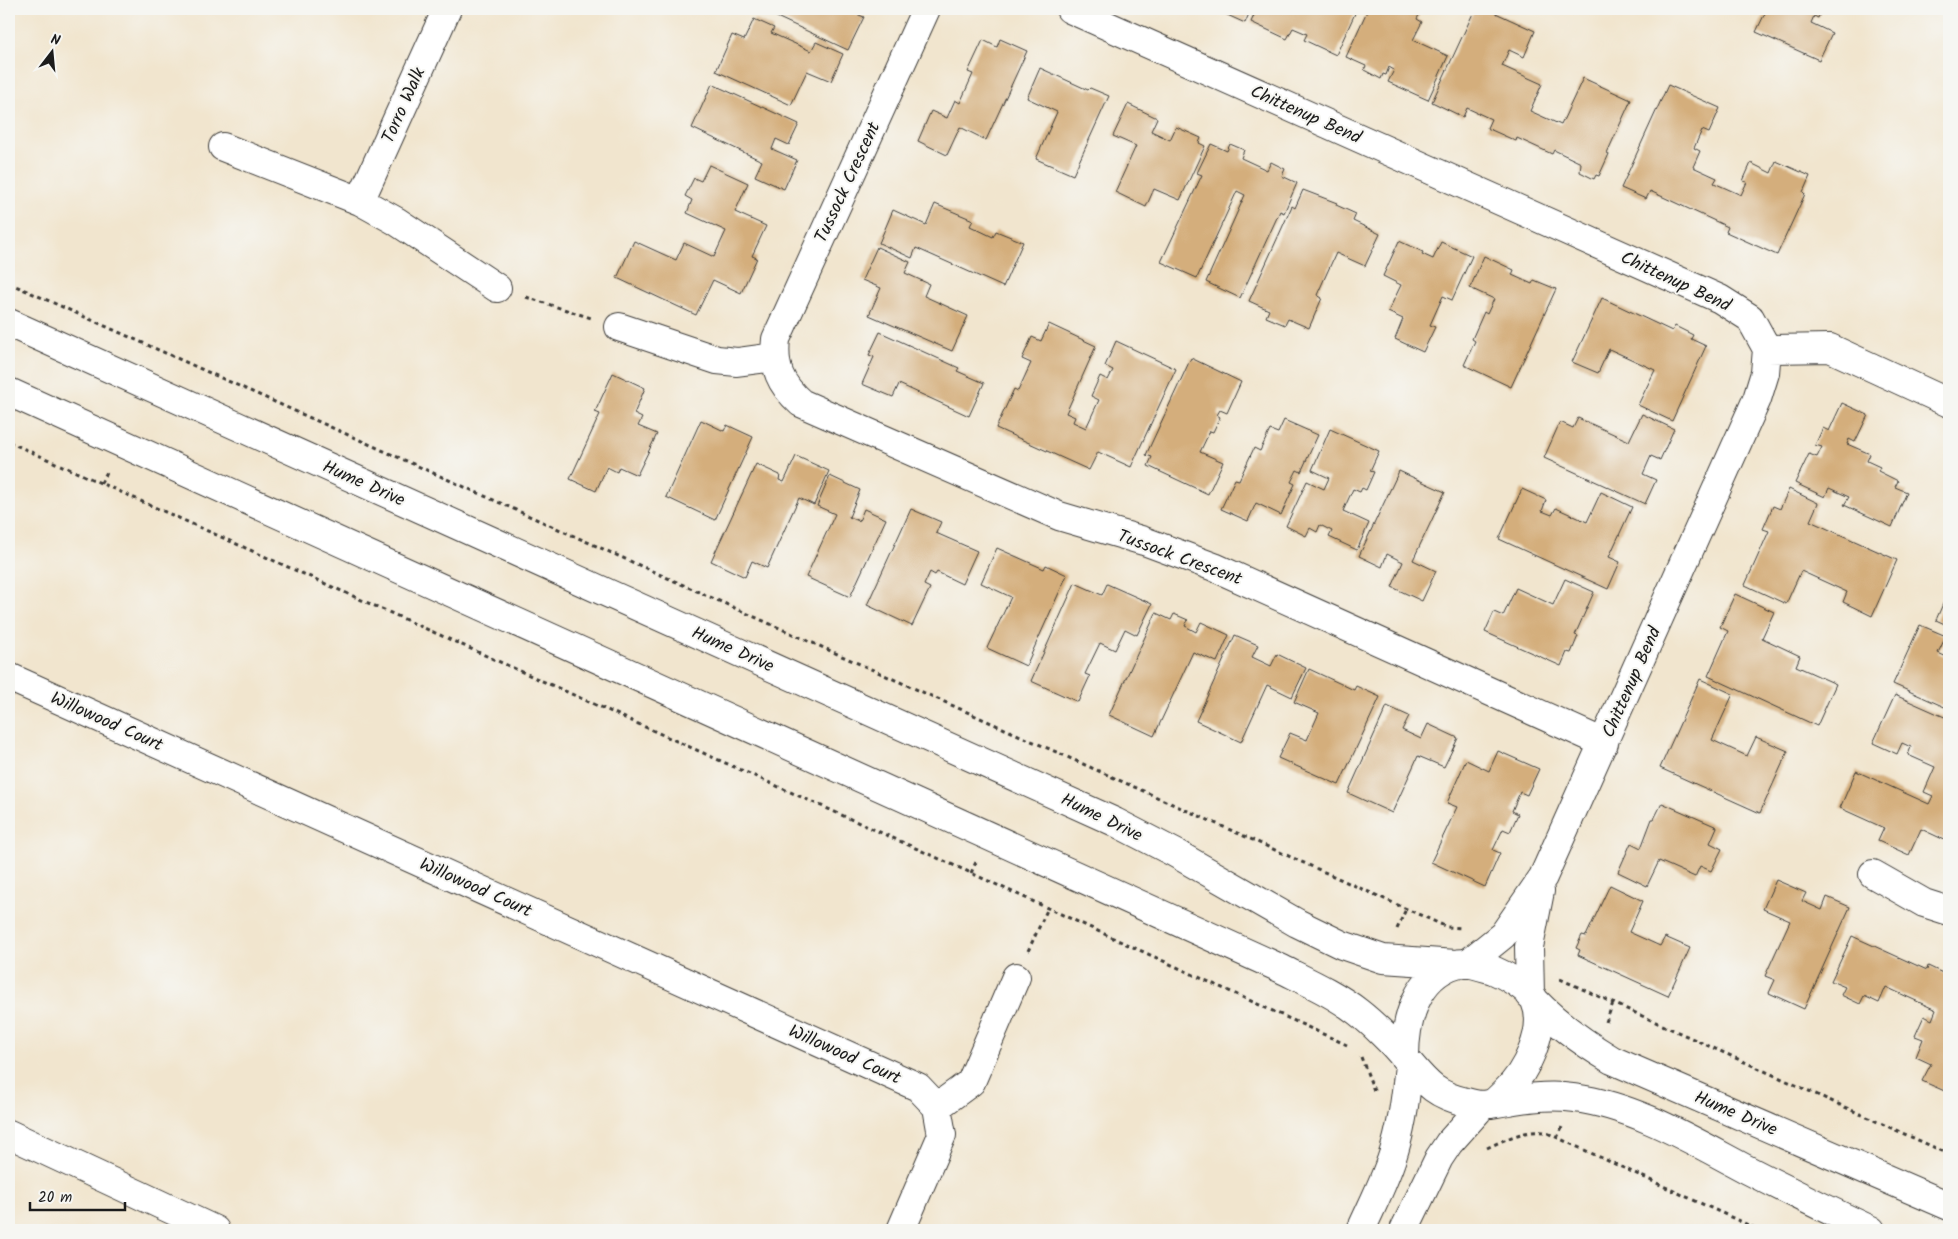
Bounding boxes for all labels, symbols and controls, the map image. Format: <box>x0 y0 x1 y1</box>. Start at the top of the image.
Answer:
north arrow <box>28 28 78 78</box>
text: N <box>48 29 63 52</box>
street label: Torro Walk <box>375 62 434 148</box>
street label: Chittenup Bend <box>1245 78 1367 153</box>
street label: Tussock Crescent <box>808 116 890 248</box>
street label: Chittenup Bend <box>1615 244 1736 321</box>
street label: Hume Drive <box>317 453 409 515</box>
street label: Tussock Crescent <box>1113 522 1247 595</box>
street label: Hume Drive <box>686 619 778 681</box>
street label: Chittenup Bend <box>1595 621 1670 743</box>
street label: Willowood Court <box>45 685 168 761</box>
street label: Hume Drive <box>1055 786 1147 851</box>
street label: Willowood Court <box>414 851 537 927</box>
street label: Willowood Court <box>783 1018 906 1094</box>
street label: Hume Drive <box>1689 1084 1782 1145</box>
scale bar <box>30 1179 125 1211</box>
text: 20 m <box>38 1186 72 1210</box>

